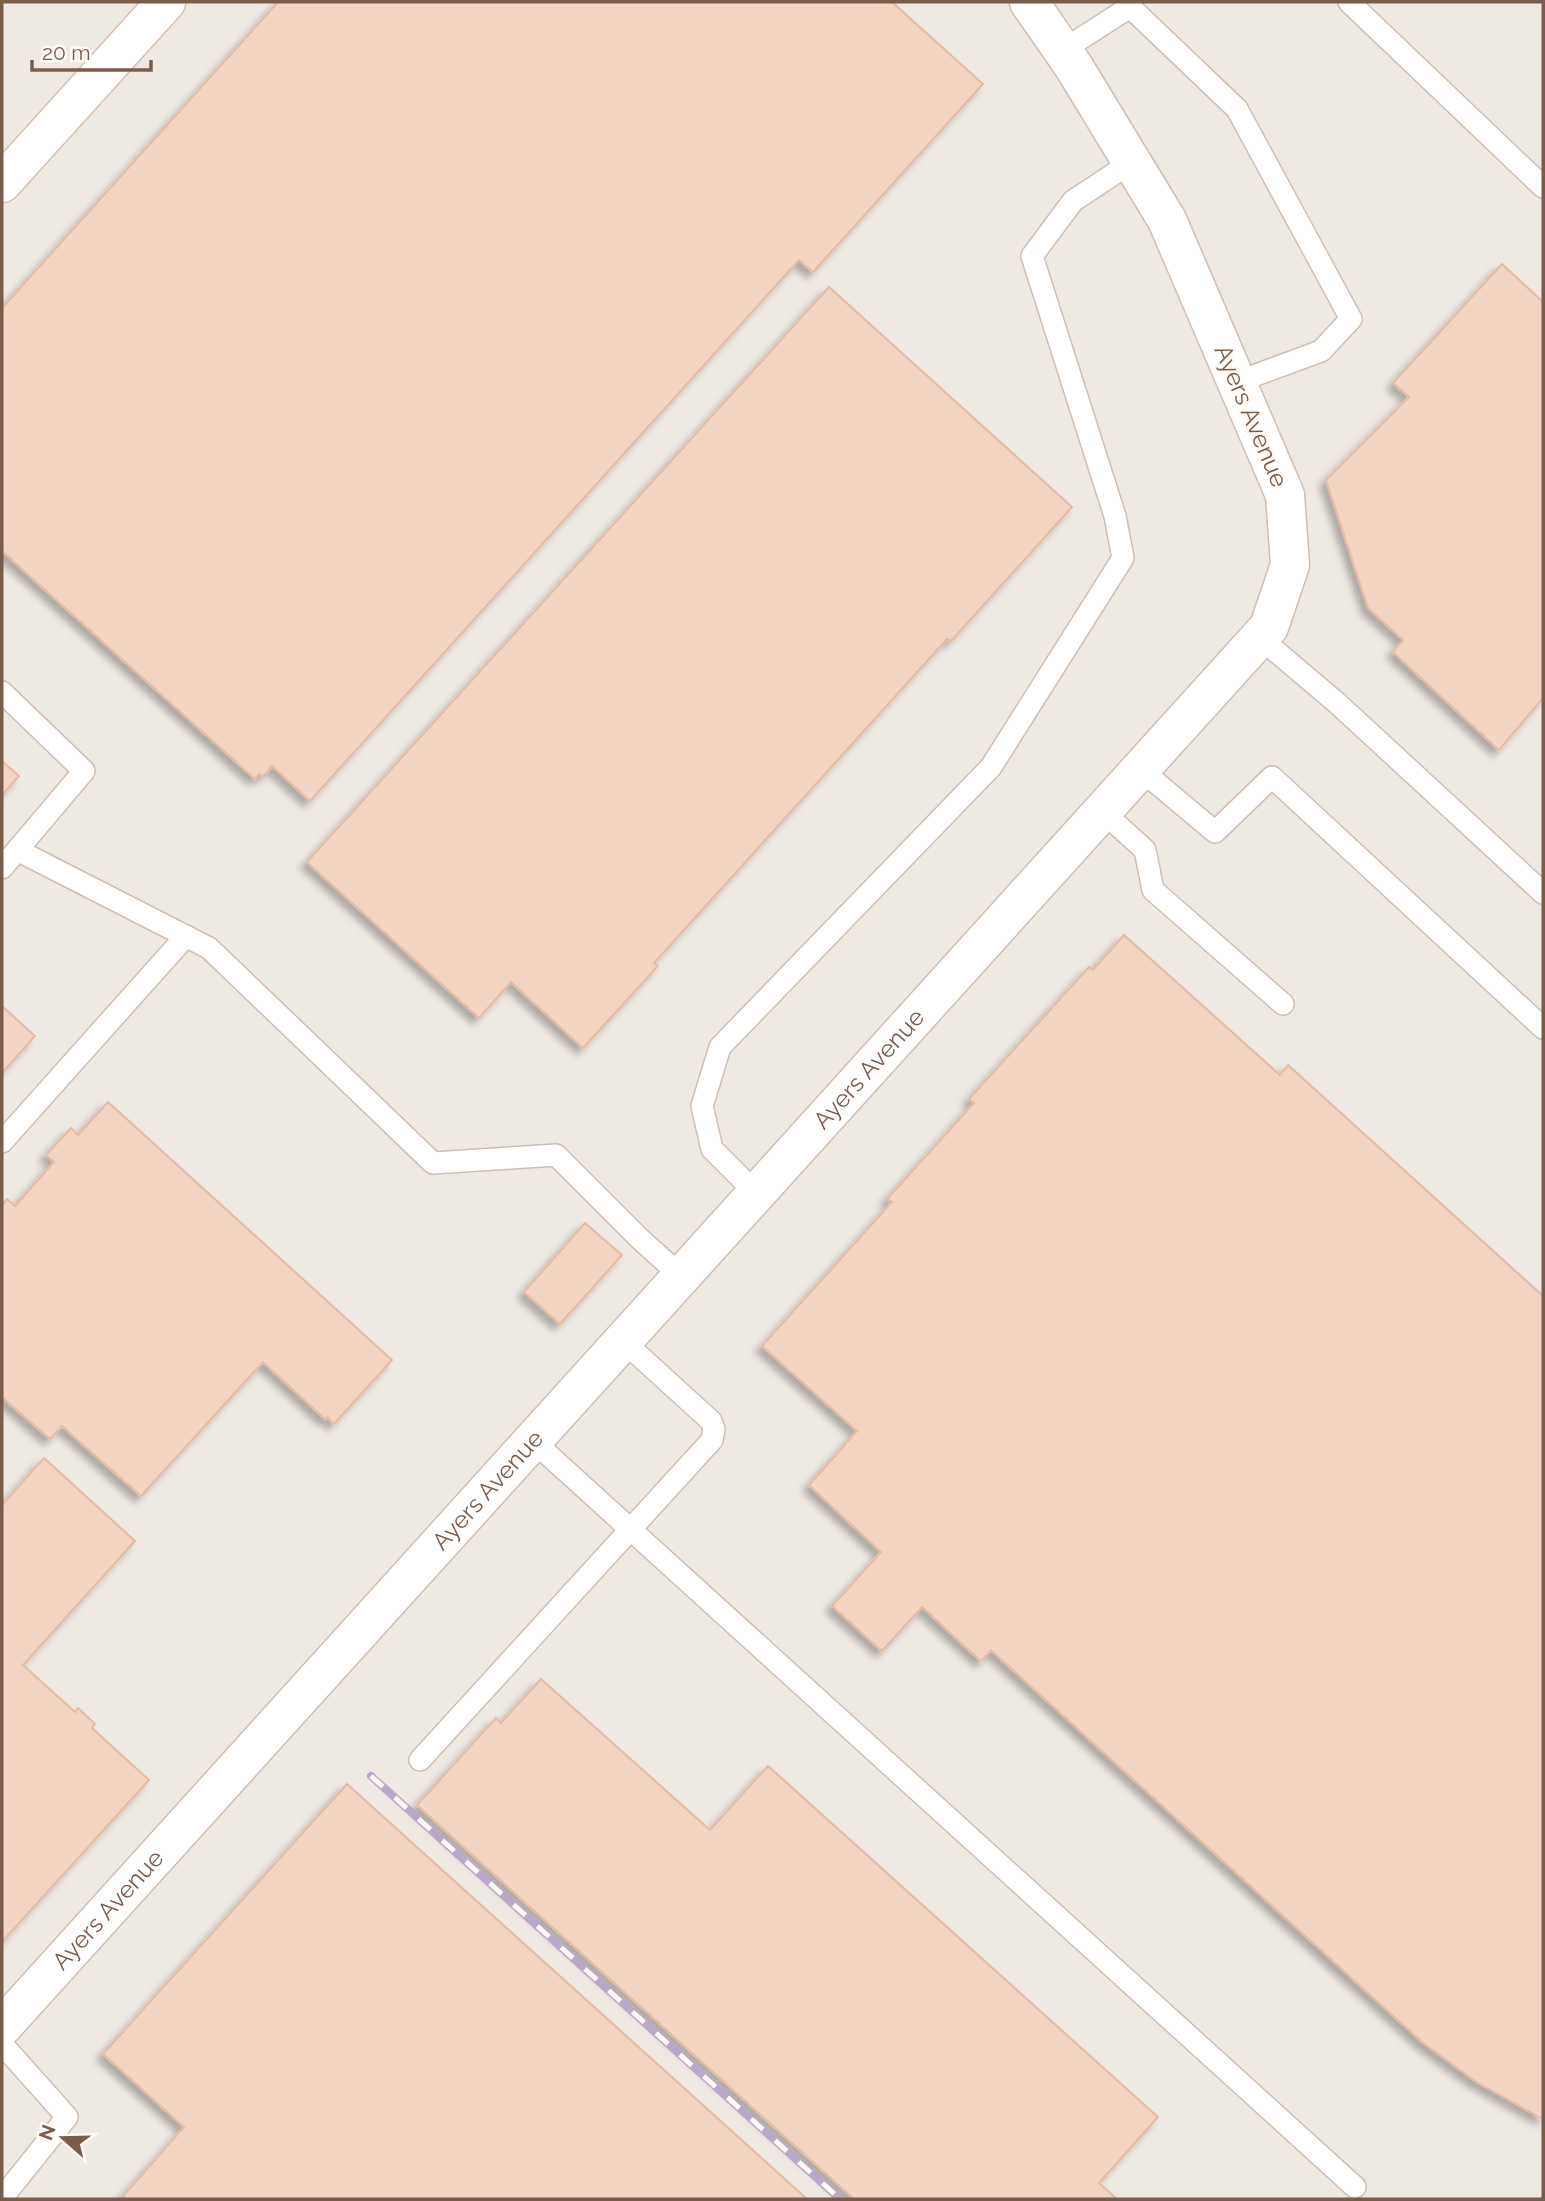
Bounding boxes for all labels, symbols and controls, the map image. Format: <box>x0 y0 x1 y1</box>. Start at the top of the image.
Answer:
scale bar <box>32 28 150 72</box>
text: 20 m <box>42 40 90 65</box>
street label: Ayers Avenue <box>1208 340 1294 491</box>
street label: Ayers Avenue <box>807 1003 930 1135</box>
street label: Ayers Avenue <box>426 1424 549 1556</box>
street label: Ayers Avenue <box>46 1844 169 1976</box>
north arrow <box>28 2103 98 2173</box>
text: N <box>34 2122 60 2143</box>

